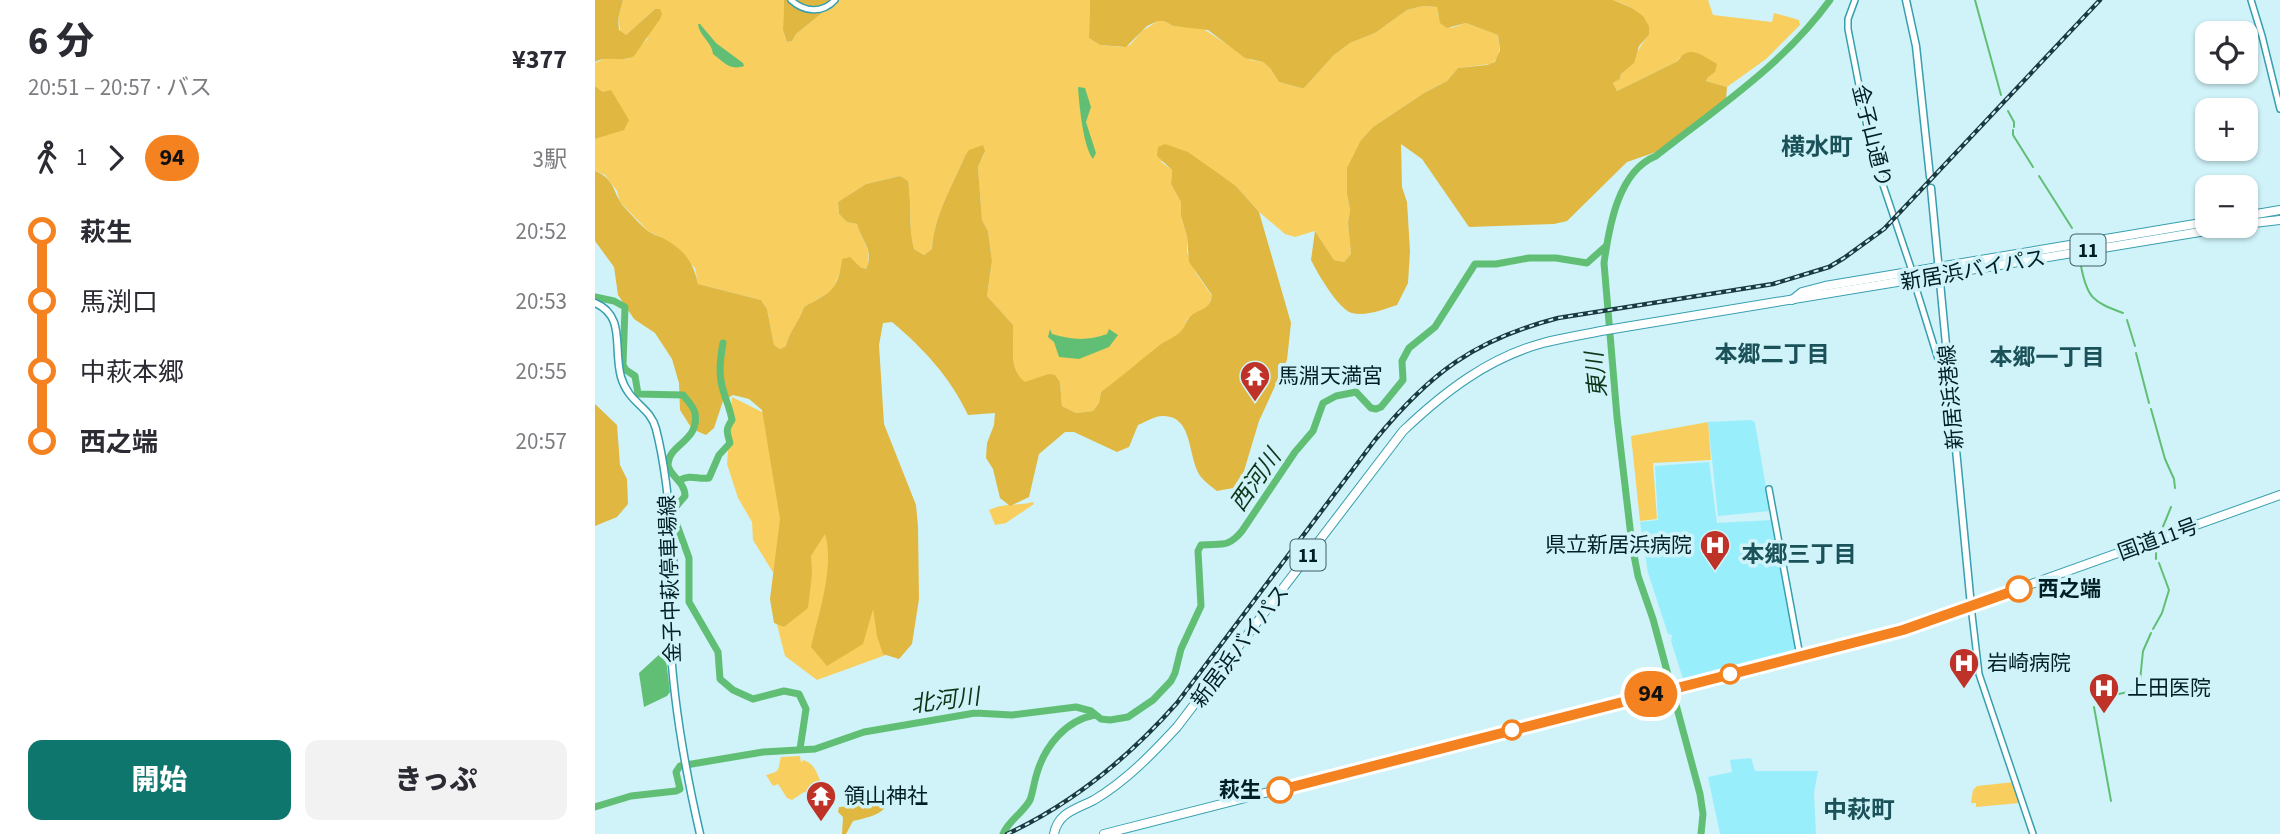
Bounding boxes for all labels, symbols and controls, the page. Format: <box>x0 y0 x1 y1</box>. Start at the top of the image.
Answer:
text: 6 分 <box>28 15 94 69</box>
map controls <box>2195 21 2258 238</box>
button: locate <box>2195 21 2258 84</box>
text: ¥377 <box>512 41 567 78</box>
text: 20:51 – 20:57 · バス <box>28 71 212 104</box>
street label: 金子山通り <box>1845 81 1899 191</box>
button: + <box>2195 98 2258 161</box>
district label: 横水町 <box>1781 130 1853 165</box>
icon: walk <box>28 139 66 177</box>
icon: forward <box>97 139 135 177</box>
text: 94 <box>159 140 185 175</box>
text: 1 <box>76 141 87 174</box>
text: 3駅 <box>533 143 567 176</box>
button: − <box>2195 175 2258 238</box>
text: 萩生 <box>80 214 132 251</box>
text: 20:52 <box>516 215 567 248</box>
road number: 11 <box>2071 234 2105 266</box>
street label: 新居浜バイパス <box>1898 243 2048 297</box>
text: 馬渕口 <box>80 284 158 321</box>
text: 20:53 <box>516 285 567 318</box>
district label: 本郷二丁目 <box>1715 338 1830 371</box>
district label: 本郷一丁目 <box>1990 341 2105 374</box>
street label: 新居浜港線 <box>1931 343 1971 451</box>
water label: 東川 <box>1577 347 1615 400</box>
text: 中萩本郷 <box>80 354 184 391</box>
text: 20:55 <box>516 355 567 388</box>
temple icon: 馬淵天満宮 <box>1238 359 1272 403</box>
place label: 馬淵天満宮 <box>1278 361 1383 391</box>
text: 西之端 <box>80 424 158 461</box>
text: 20:57 <box>516 425 567 458</box>
water label: 西河川 <box>1222 440 1290 518</box>
street label: 金子中萩停車場線 <box>652 495 688 663</box>
street label: 国道11号 <box>2113 511 2203 567</box>
hospital icon: 県立新居浜病院 <box>1698 528 1732 572</box>
place label: 県立新居浜病院 <box>1545 530 1692 560</box>
district label: 本郷三丁目 <box>1742 538 1857 571</box>
road number: 11 <box>1291 540 1325 570</box>
place label: 西之端 <box>2038 574 2101 604</box>
marker: 西之端 <box>2006 576 2032 602</box>
street label: 新居浜バイパス <box>1184 578 1296 714</box>
hospital icon: 岩崎病院 <box>1947 646 1981 690</box>
place label: 岩崎病院 <box>1987 648 2071 678</box>
unlabelled marker <box>1720 664 1740 684</box>
line badge: 94 <box>1619 671 1683 717</box>
hospital icon: 上田医院 <box>2087 671 2121 715</box>
place label: 上田医院 <box>2127 673 2211 703</box>
text: 94 <box>1638 676 1664 711</box>
water label: 北河川 <box>909 680 984 721</box>
unlabelled marker <box>1502 720 1522 740</box>
button: 開始 <box>28 740 291 820</box>
button: きっぷ <box>305 740 567 820</box>
place label: 萩生 <box>1219 775 1261 805</box>
marker: 萩生 <box>1267 777 1293 803</box>
temple icon: 領山神社 <box>804 779 838 823</box>
place label: 領山神社 <box>844 781 928 811</box>
district label: 中萩町 <box>1823 793 1895 828</box>

